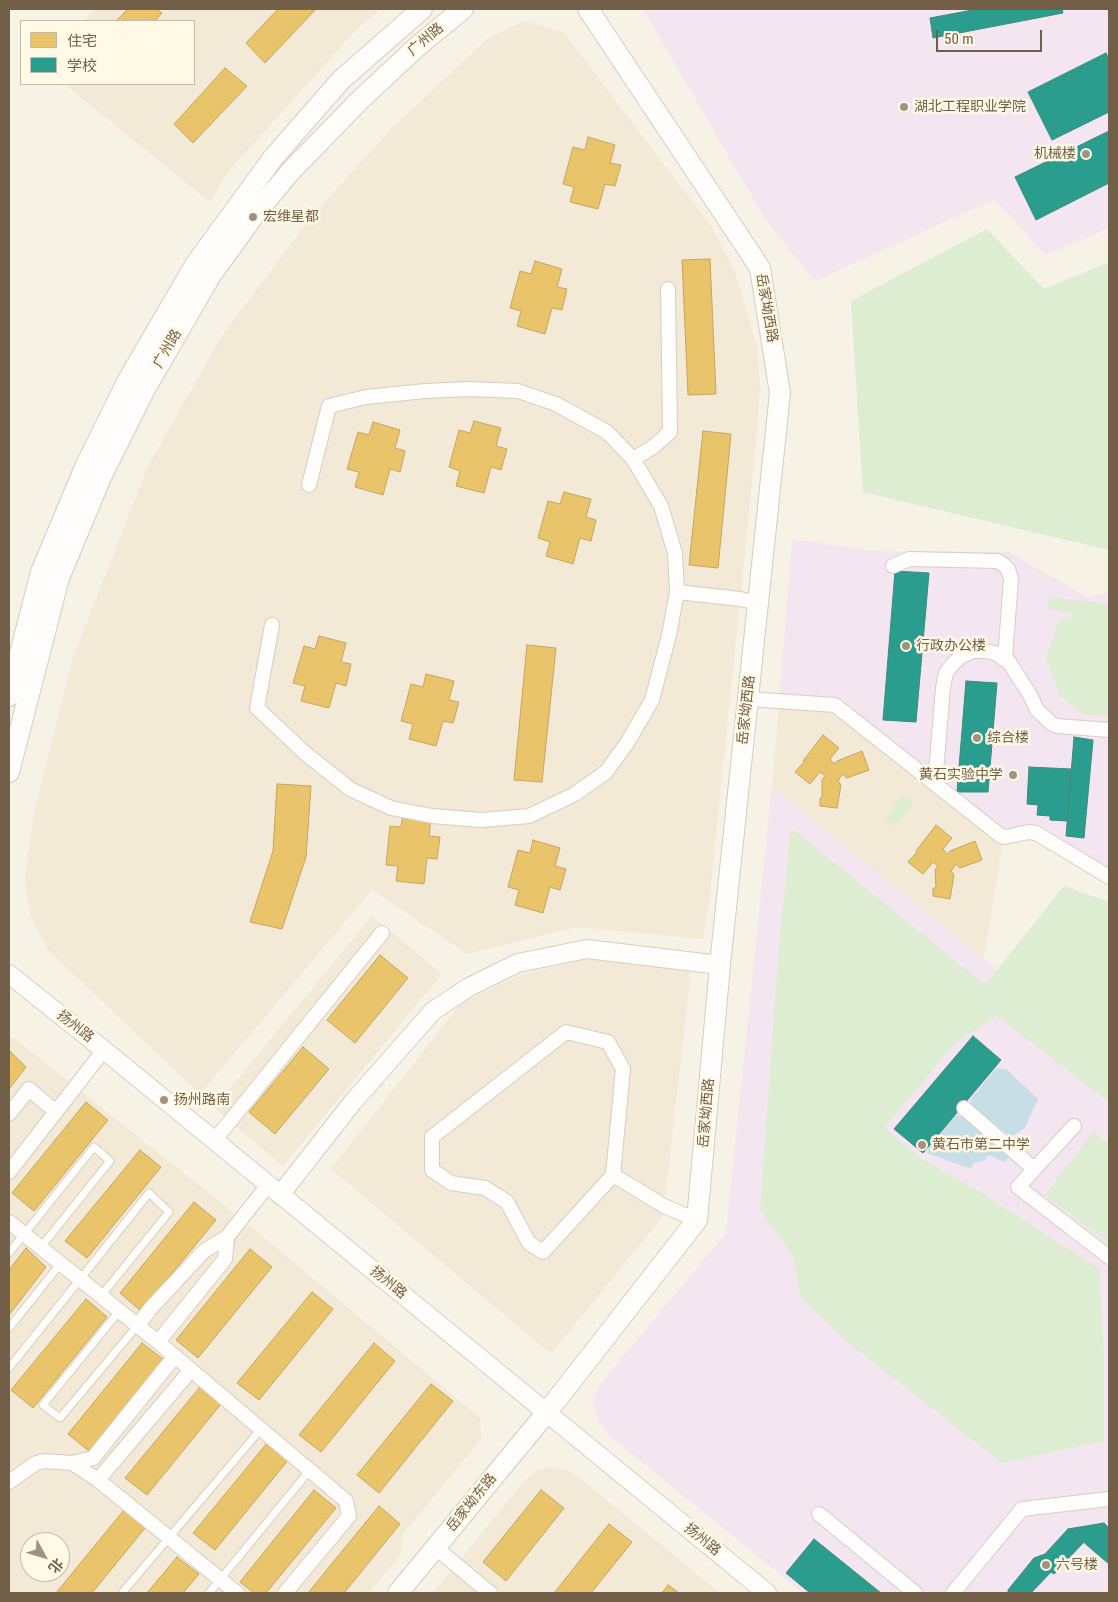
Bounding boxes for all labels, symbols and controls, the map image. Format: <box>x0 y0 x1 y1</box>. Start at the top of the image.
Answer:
legend <box>20 20 195 85</box>
street label: 广州路 <box>405 20 447 60</box>
scale bar <box>938 20 1044 52</box>
text: 50 m <box>944 30 974 48</box>
text: 住宅 <box>67 32 97 50</box>
text: 学校 <box>67 57 97 75</box>
place label: 湖北工程职业学院 <box>914 99 1026 115</box>
marker: 湖北工程职业学院 <box>898 101 910 113</box>
place label: 机械楼 <box>1034 146 1076 162</box>
marker: 机械楼 <box>1080 148 1092 160</box>
place label: 宏维星都 <box>263 209 319 225</box>
marker: 宏维星都 <box>247 211 259 223</box>
street label: 岳家坳西路 <box>752 272 780 344</box>
street label: 广州路 <box>150 327 186 371</box>
place label: 行政办公楼 <box>916 638 986 654</box>
marker: 行政办公楼 <box>900 640 912 652</box>
street label: 岳家坳西路 <box>735 674 759 746</box>
place label: 综合楼 <box>987 730 1029 746</box>
marker: 综合楼 <box>971 732 983 744</box>
place label: 黄石实验中学 <box>919 767 1003 783</box>
marker: 黄石实验中学 <box>1007 769 1019 781</box>
street label: 扬州路 <box>53 1007 97 1047</box>
street label: 岳家坳西路 <box>696 1077 718 1149</box>
place label: 扬州路南 <box>174 1092 230 1108</box>
marker: 扬州路南 <box>158 1094 170 1106</box>
place label: 黄石市第二中学 <box>932 1137 1030 1153</box>
marker: 黄石市第二中学 <box>916 1139 928 1151</box>
street label: 扬州路 <box>366 1263 410 1303</box>
street label: 岳家坳东路 <box>443 1471 501 1535</box>
street label: 扬州路 <box>680 1520 724 1560</box>
north arrow <box>20 1532 70 1582</box>
text: 北 <box>45 1555 67 1576</box>
place label: 六号楼 <box>1056 1557 1098 1573</box>
marker: 六号楼 <box>1040 1559 1052 1571</box>

